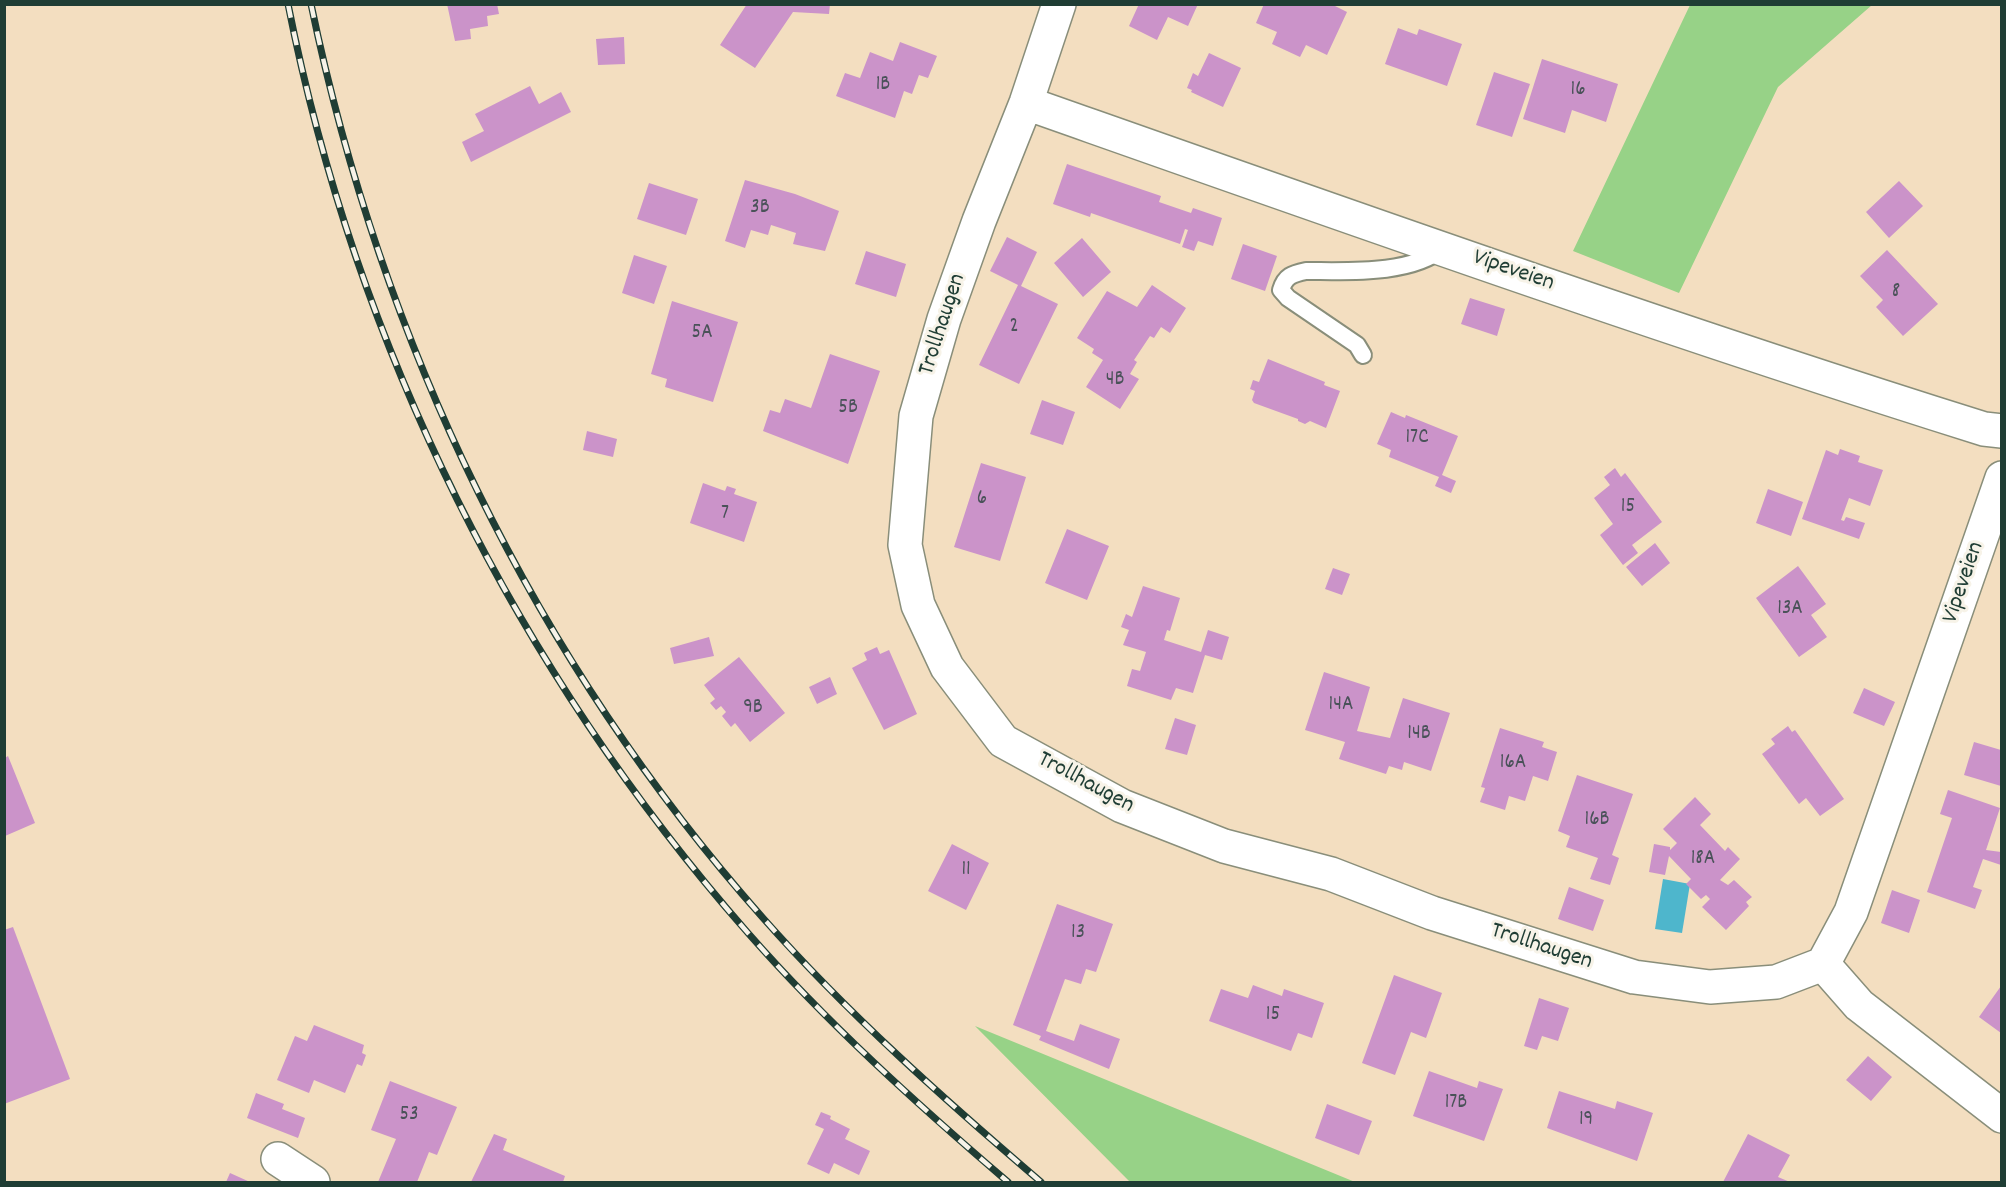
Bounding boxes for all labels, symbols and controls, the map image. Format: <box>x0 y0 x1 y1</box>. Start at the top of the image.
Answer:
house number: 1B <box>876 73 890 99</box>
house number: 16 <box>1571 78 1585 104</box>
house number: 3B <box>750 196 770 222</box>
street label: Vipeveien <box>1469 245 1557 299</box>
street label: Trollhaugen <box>914 270 974 380</box>
house number: 8 <box>1892 280 1900 306</box>
house number: 2 <box>1009 315 1019 341</box>
house number: 5A <box>691 321 713 347</box>
house number: 4B <box>1106 368 1124 394</box>
house number: 5B <box>838 396 858 422</box>
house number: 17C <box>1405 426 1429 452</box>
house number: 6 <box>977 487 987 513</box>
house number: 15 <box>1621 495 1635 521</box>
house number: 7 <box>721 502 729 528</box>
street label: Vipeveien <box>1938 539 1992 627</box>
house number: 13A <box>1777 597 1803 623</box>
house number: 14A <box>1329 693 1353 719</box>
house number: 9B <box>743 696 763 722</box>
house number: 14B <box>1407 722 1431 748</box>
street label: Trollhaugen <box>1032 747 1138 821</box>
house number: 16A <box>1500 751 1526 777</box>
house number: 16B <box>1585 808 1609 834</box>
house number: 18A <box>1691 847 1715 873</box>
house number: 11 <box>961 858 971 884</box>
street label: Trollhaugen <box>1486 918 1596 978</box>
house number: 13 <box>1071 921 1085 947</box>
house number: 15 <box>1266 1003 1280 1029</box>
house number: 17B <box>1445 1091 1467 1117</box>
house number: 53 <box>399 1103 419 1129</box>
house number: 19 <box>1579 1108 1593 1134</box>

